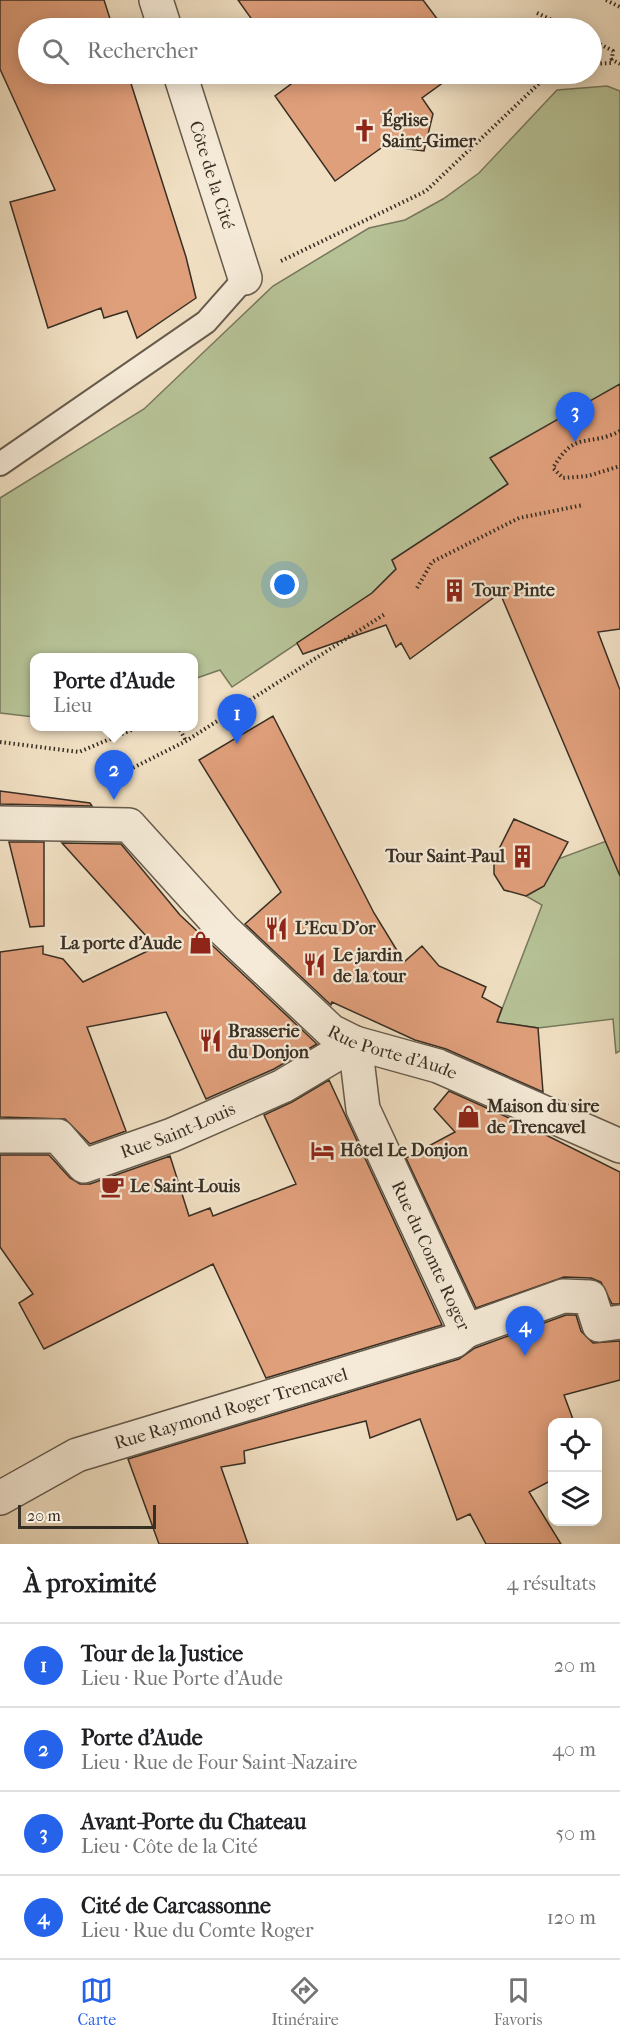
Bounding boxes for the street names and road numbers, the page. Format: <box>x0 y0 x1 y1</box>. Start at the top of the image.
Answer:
street label: Côte de la Cité <box>185 118 239 232</box>
street label: Rue Porte d'Aude <box>324 1021 461 1084</box>
street label: Rue Saint-Louis <box>118 1098 239 1163</box>
street label: Rue du Comte Roger <box>387 1177 475 1334</box>
street label: Rue Raymond Roger Trencavel <box>112 1363 350 1454</box>

